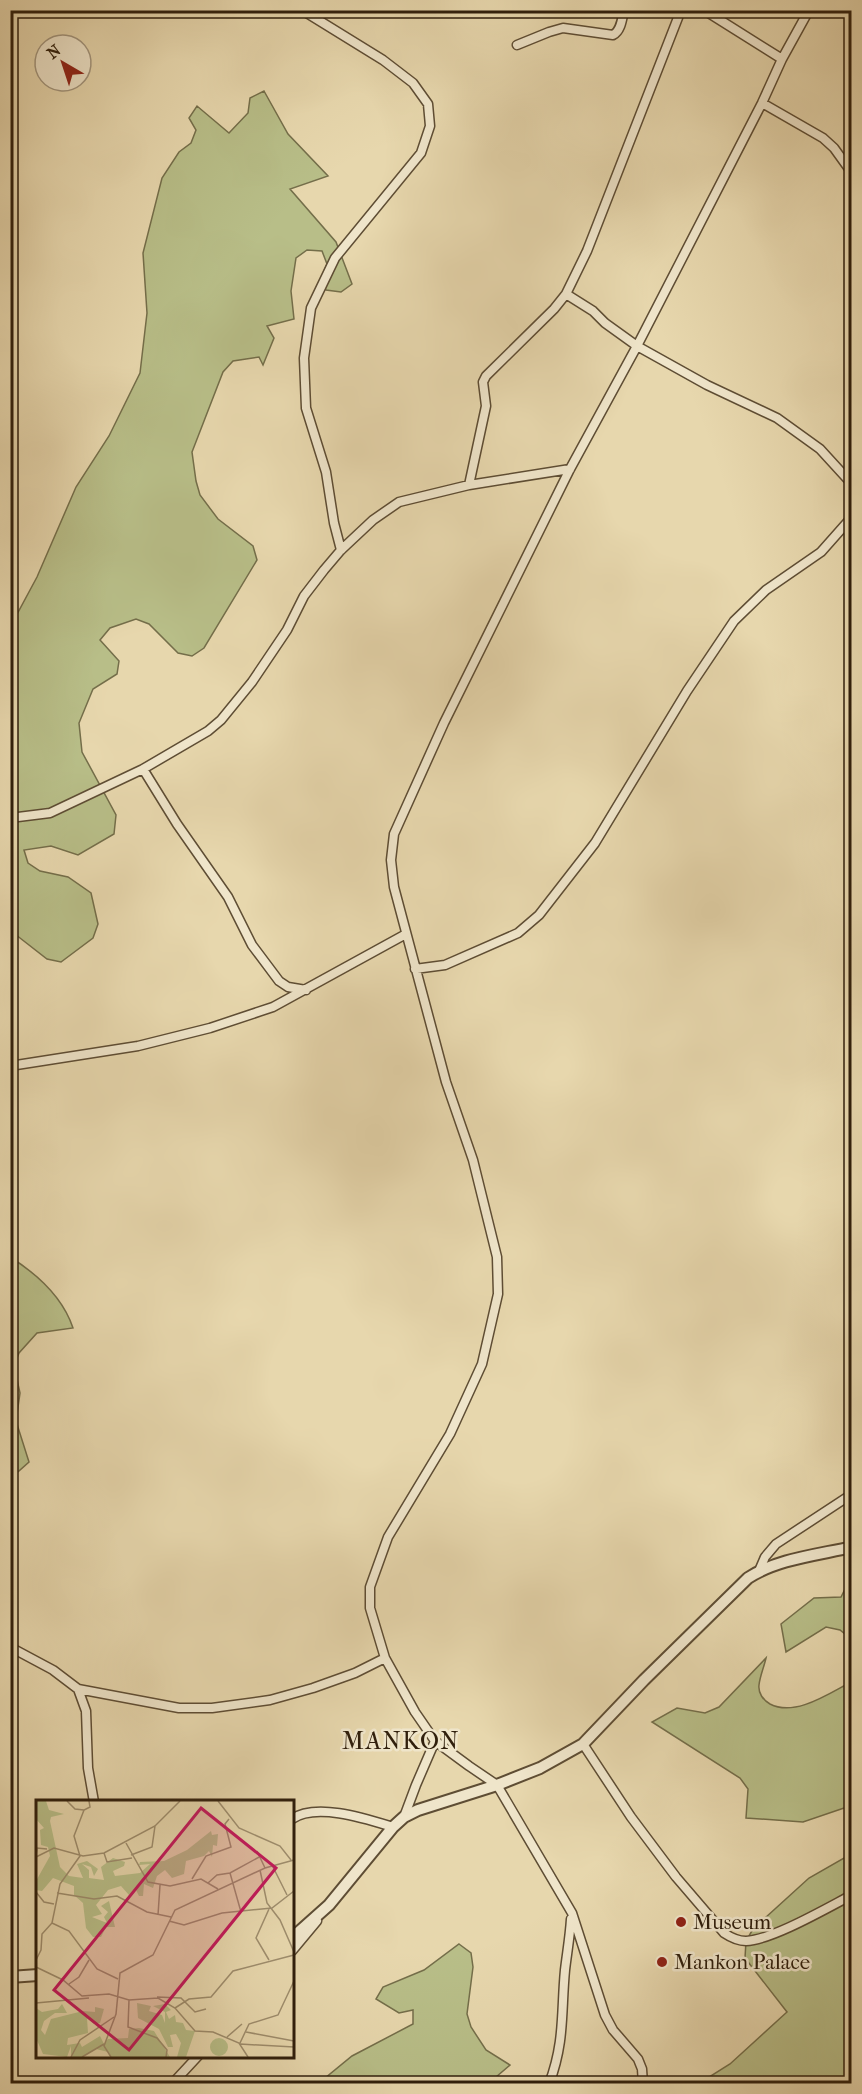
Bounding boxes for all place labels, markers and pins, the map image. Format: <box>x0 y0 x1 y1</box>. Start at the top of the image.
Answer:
place label: Museum <box>693 1910 772 1934</box>
marker: Museum <box>674 1915 688 1929</box>
place label: Mankon Palace <box>674 1950 810 1974</box>
marker: Mankon Palace <box>655 1955 669 1969</box>

